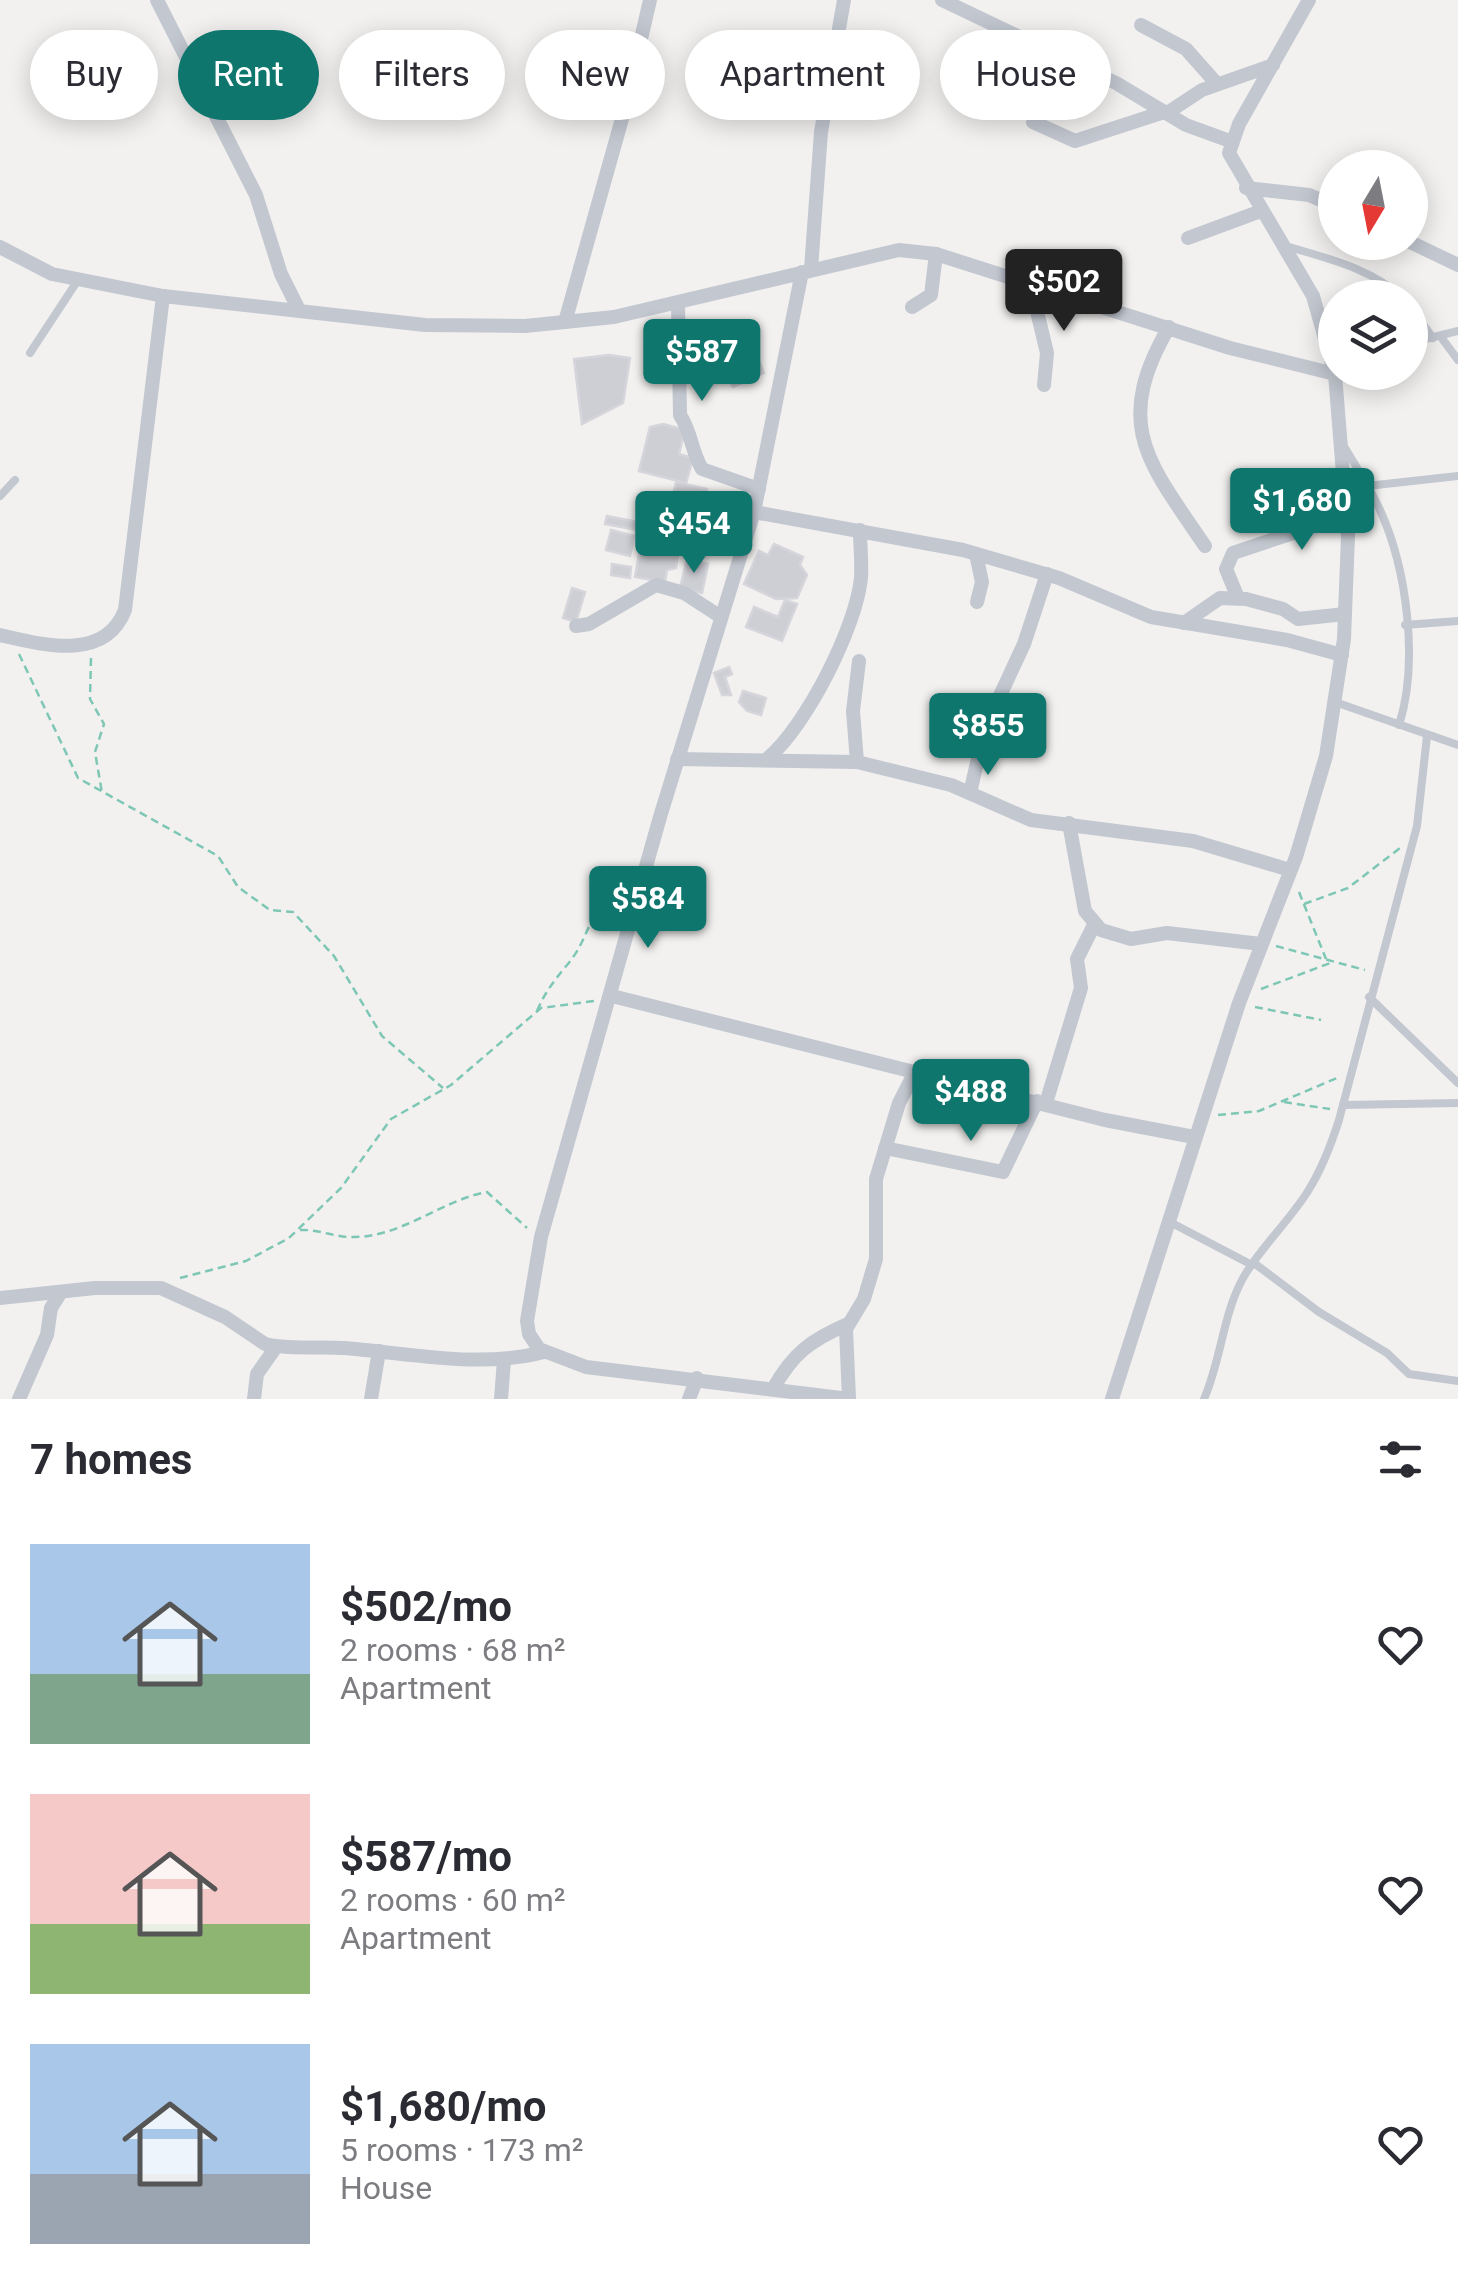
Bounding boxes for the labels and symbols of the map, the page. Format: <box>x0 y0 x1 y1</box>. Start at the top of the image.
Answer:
north arrow <box>1318 150 1428 260</box>
pin: $502 <box>1005 249 1123 334</box>
pin: $587 <box>643 319 761 404</box>
pin: $1,680 <box>1221 468 1383 553</box>
pin: $454 <box>635 491 753 576</box>
pin: $855 <box>929 693 1047 778</box>
pin: $584 <box>589 866 707 951</box>
pin: $488 <box>912 1059 1030 1144</box>

